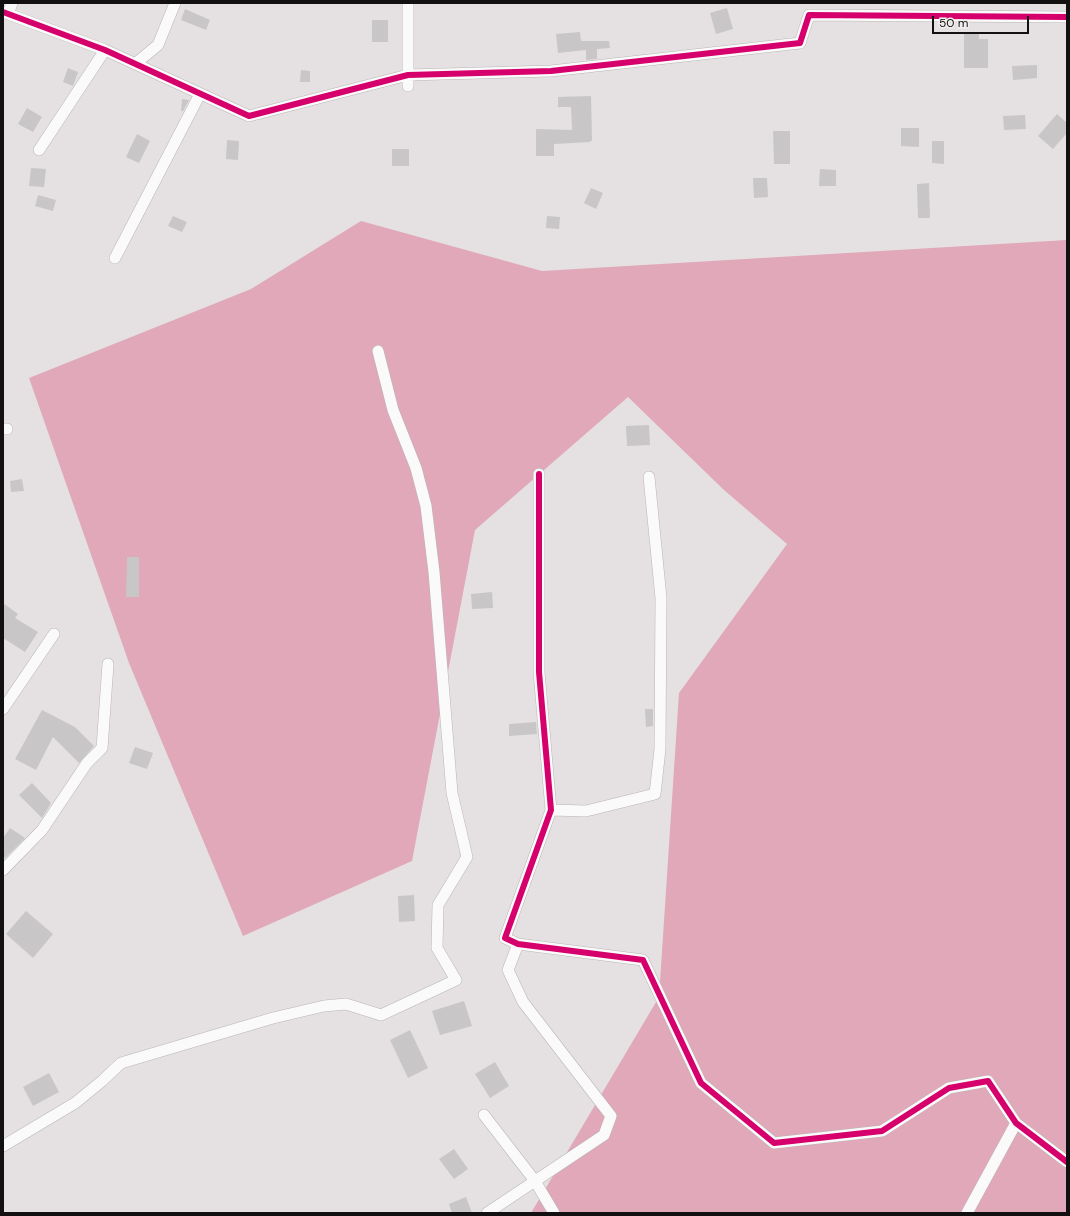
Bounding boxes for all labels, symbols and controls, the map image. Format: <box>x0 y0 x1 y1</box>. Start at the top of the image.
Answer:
scale bar <box>934 8 1031 34</box>
text: 50 m <box>939 15 968 31</box>

